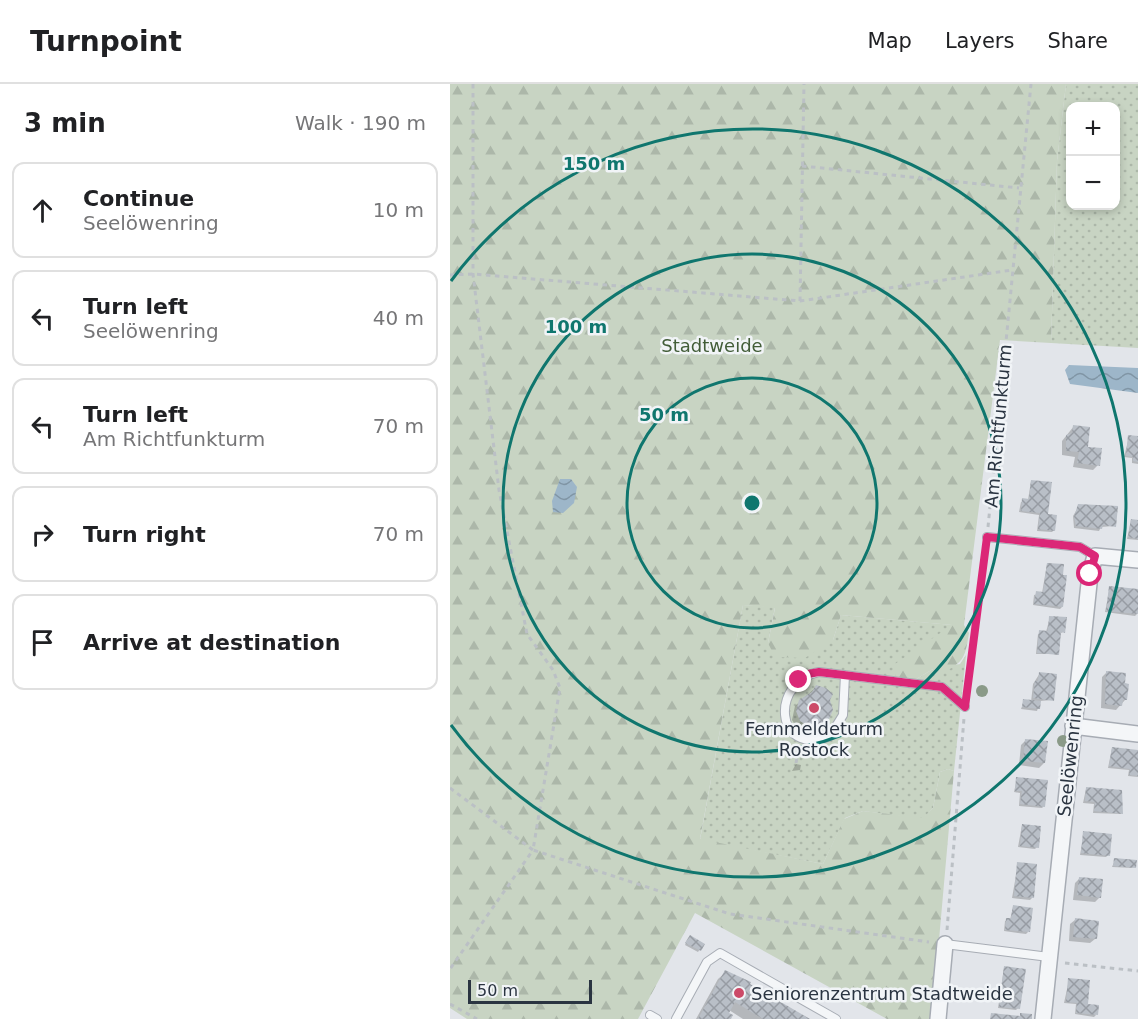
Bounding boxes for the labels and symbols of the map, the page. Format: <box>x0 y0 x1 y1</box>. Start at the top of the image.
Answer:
text: 150 m <box>563 153 625 174</box>
text: 100 m <box>545 316 607 337</box>
park label: Stadtweide <box>661 335 763 356</box>
street label: Am Richtfunkturm <box>980 343 1016 509</box>
text: 50 m <box>639 404 689 425</box>
centre of rings <box>742 493 762 513</box>
route start <box>1076 560 1102 586</box>
route end <box>785 666 811 692</box>
street label: Seelöwenring <box>1053 694 1087 818</box>
marker: Fernmeldeturm Rostock <box>807 701 821 715</box>
place label: Fernmeldeturm Rostock <box>745 718 883 760</box>
scale bar <box>468 977 592 1004</box>
place label: Seniorenzentrum Stadtweide <box>751 983 1013 1004</box>
marker: Seniorenzentrum Stadtweide <box>732 986 746 1000</box>

